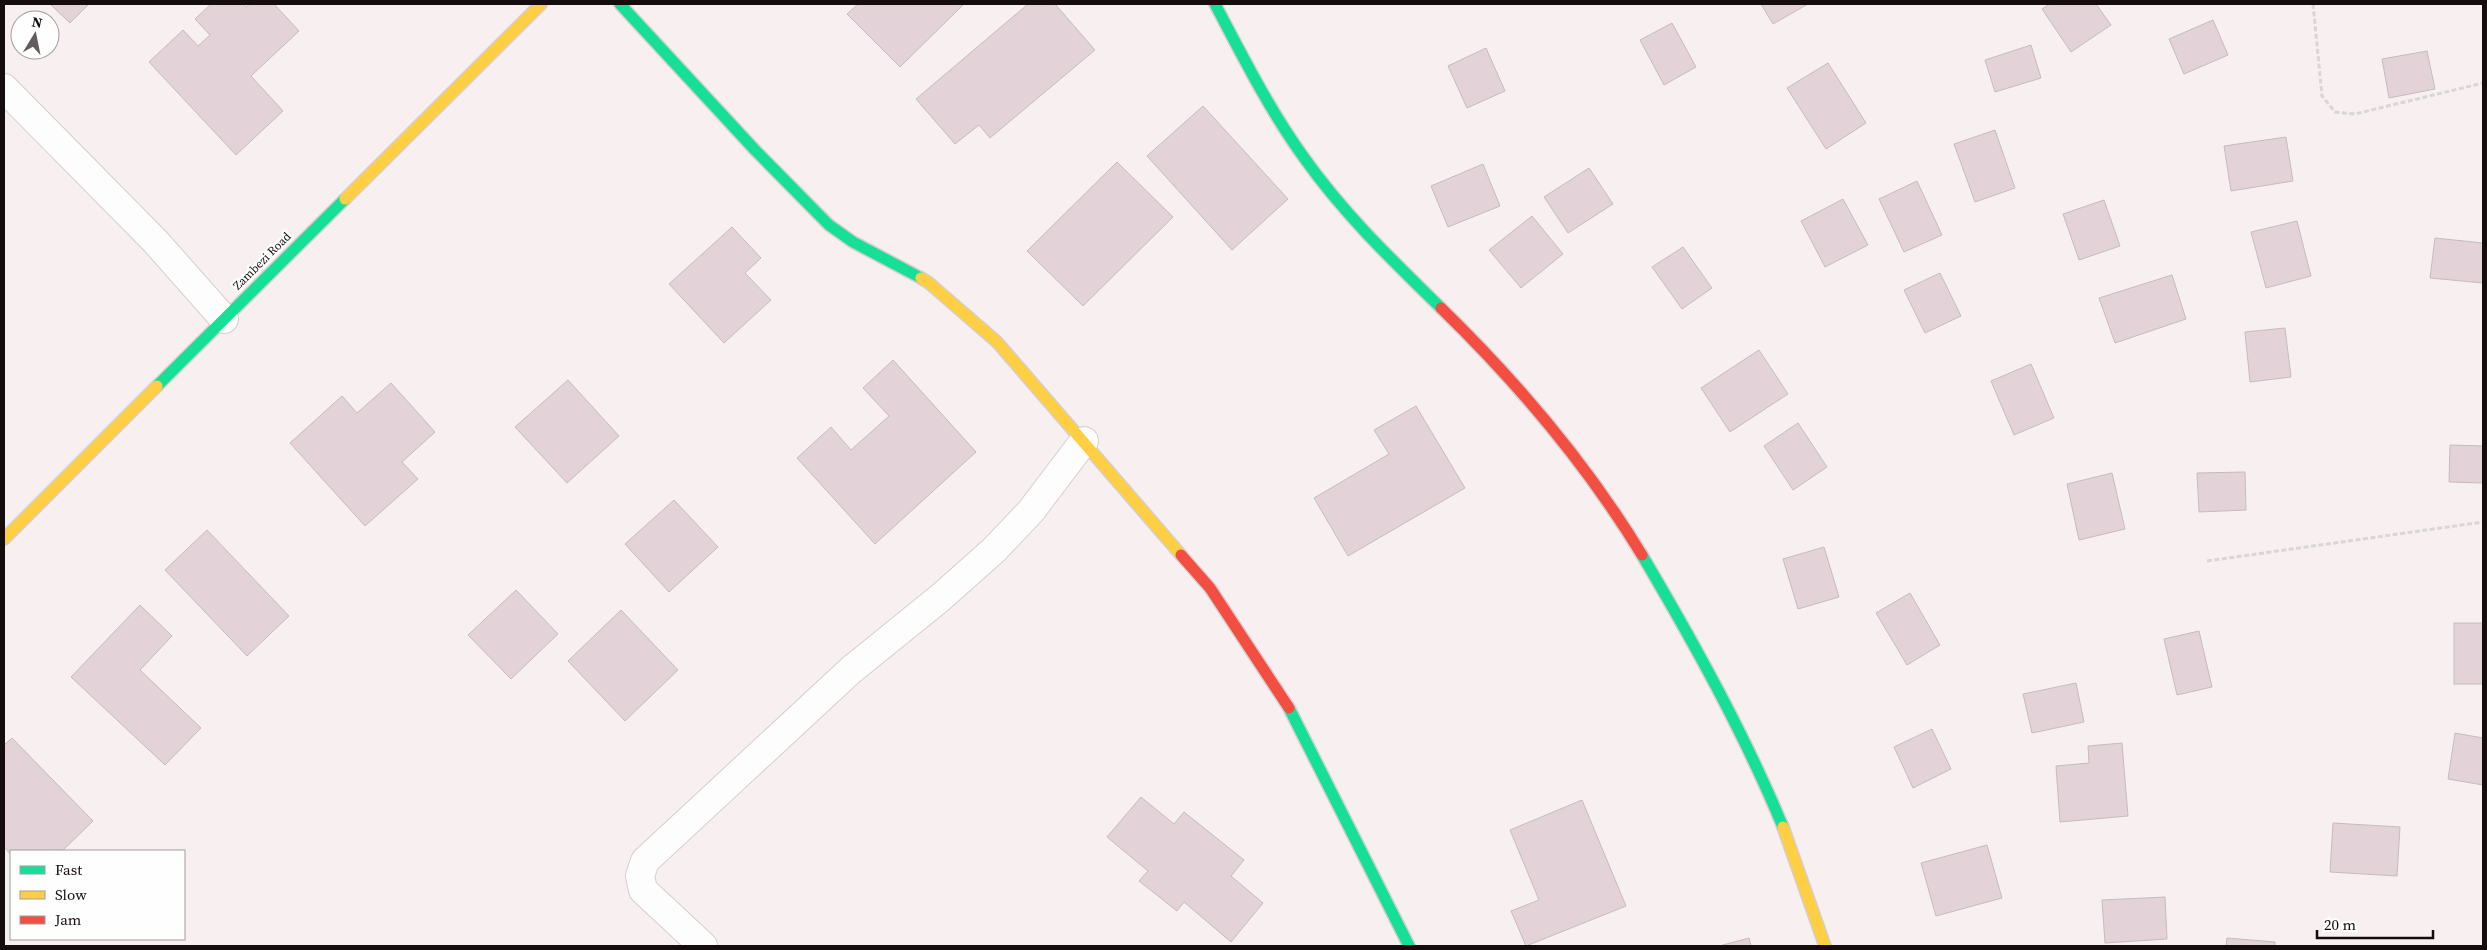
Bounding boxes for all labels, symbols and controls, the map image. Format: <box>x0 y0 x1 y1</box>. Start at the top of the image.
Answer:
north arrow <box>10 10 60 60</box>
text: N <box>30 11 44 33</box>
street label: Zambezi Road <box>230 228 295 293</box>
legend <box>10 850 185 940</box>
text: Fast <box>55 859 82 880</box>
text: Slow <box>55 884 87 905</box>
scale bar <box>2317 908 2433 940</box>
text: Jam <box>54 909 82 930</box>
text: 20 m <box>2324 914 2356 935</box>

